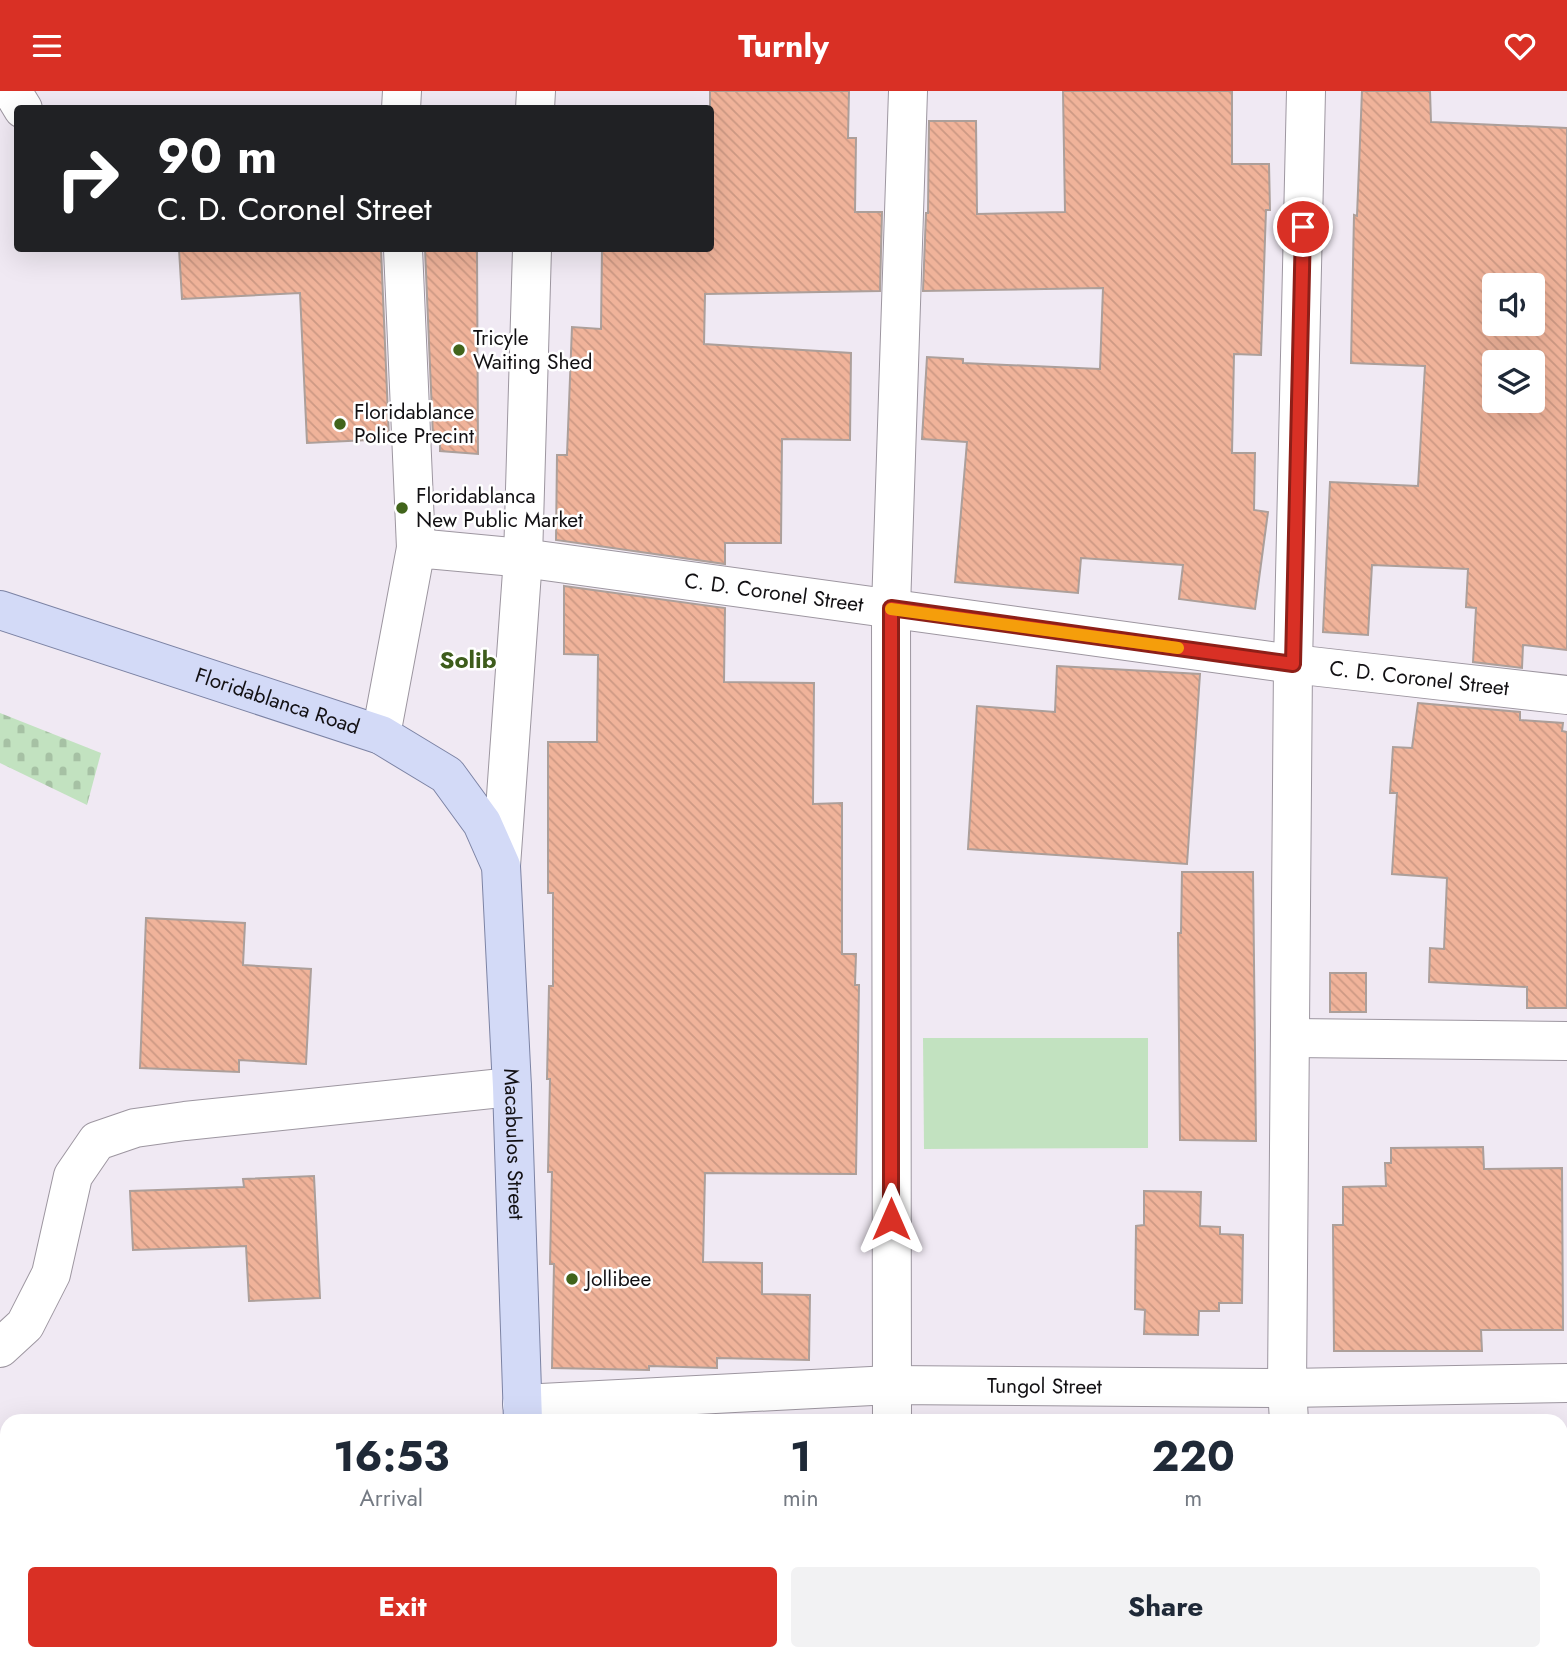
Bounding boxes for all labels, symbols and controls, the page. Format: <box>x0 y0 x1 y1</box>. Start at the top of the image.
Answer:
text: Turnly <box>738 23 829 69</box>
icon: menu <box>28 27 66 65</box>
icon: heart <box>1501 27 1539 65</box>
text: 90 m <box>157 121 277 191</box>
icon: right <box>42 133 133 224</box>
text: C. D. Coronel Street <box>157 186 432 232</box>
pin <box>1273 197 1333 257</box>
icon: arrive <box>1284 208 1322 246</box>
map controls <box>1482 273 1545 413</box>
button: sound <box>1482 273 1545 336</box>
place label: Tricyle Waiting Shed <box>473 323 592 377</box>
marker: Tricyle Waiting Shed <box>451 342 467 358</box>
button: layers <box>1482 350 1545 413</box>
place label: Floridablance Police Precint <box>354 397 474 451</box>
marker: Floridablance Police Precint <box>332 416 348 432</box>
place label: Floridablanca New Public Market <box>416 481 583 535</box>
marker: Floridablanca New Public Market <box>394 500 410 516</box>
street label: C. D. Coronel Street <box>683 565 865 620</box>
district label: Solib <box>439 642 497 677</box>
street label: C. D. Coronel Street <box>1328 653 1511 703</box>
street label: Floridablanca Road <box>191 660 364 742</box>
street label: Macabulos Street <box>496 1068 531 1220</box>
position arrow <box>854 1182 928 1256</box>
place label: Jollibee <box>583 1264 651 1294</box>
marker: Jollibee <box>564 1271 580 1287</box>
street label: Tungol Street <box>987 1371 1102 1402</box>
text: 16:53 <box>333 1426 449 1487</box>
text: 1 <box>790 1426 811 1487</box>
text: 220 <box>1152 1426 1235 1487</box>
text: Arrival <box>360 1481 423 1515</box>
text: min <box>783 1481 819 1515</box>
text: m <box>1184 1481 1202 1515</box>
button: Exit <box>28 1567 777 1647</box>
button: Share <box>791 1567 1540 1647</box>

